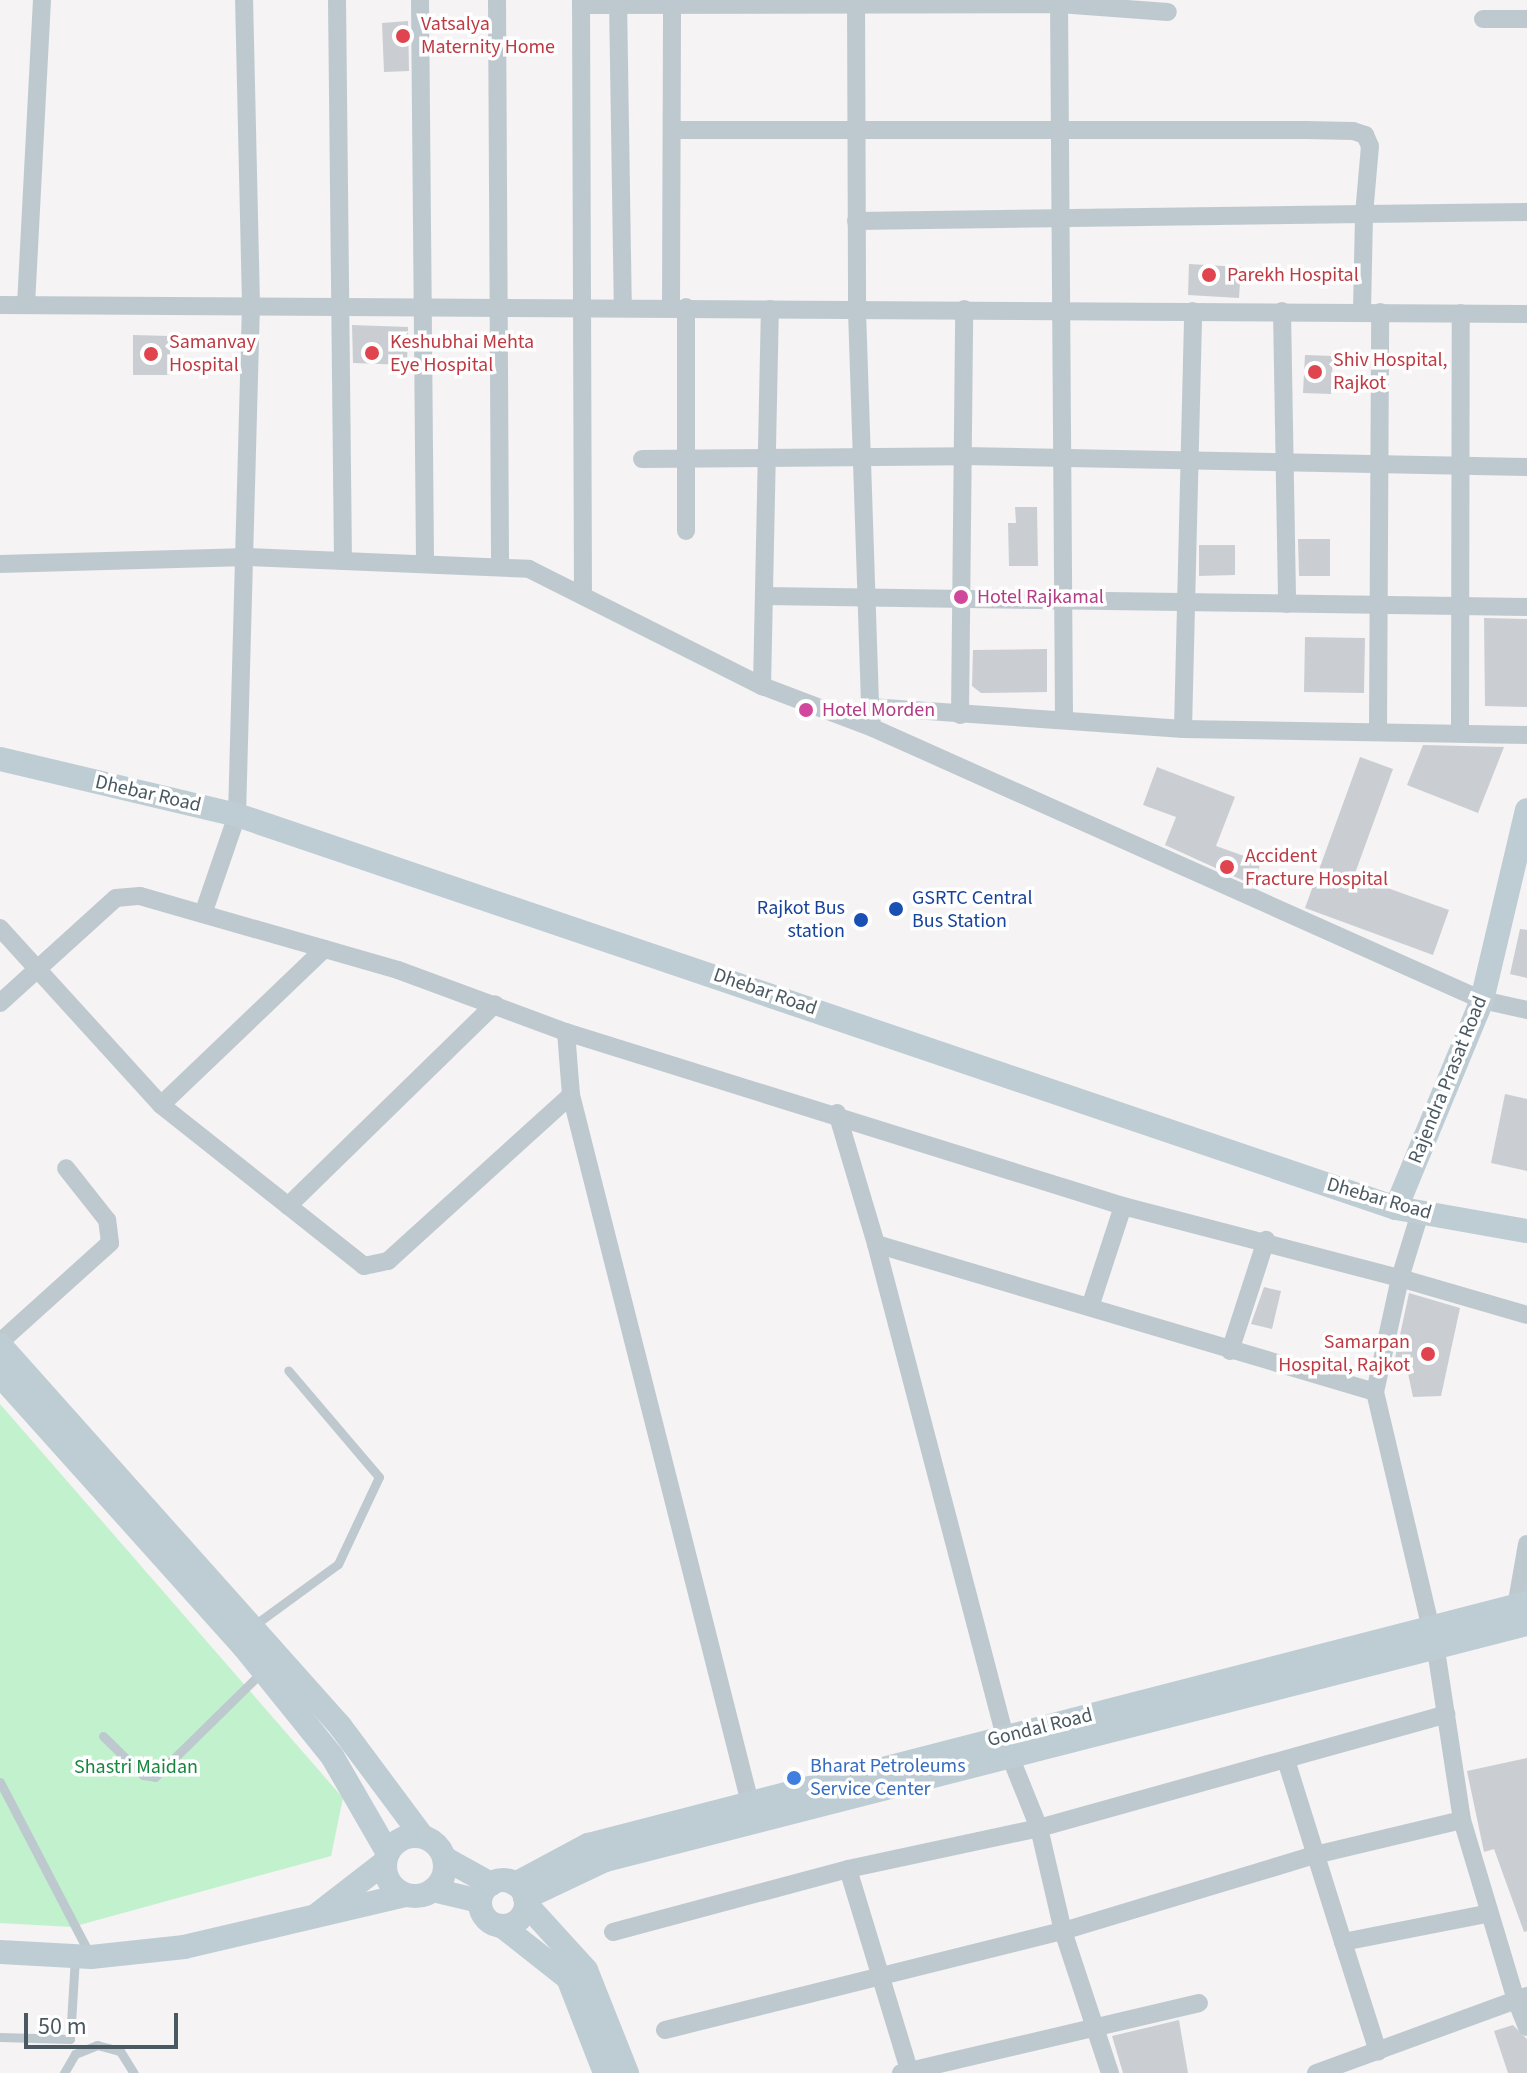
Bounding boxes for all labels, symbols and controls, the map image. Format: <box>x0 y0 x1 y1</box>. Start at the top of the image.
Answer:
place label: Vatsalya Maternity Home <box>421 12 555 59</box>
marker: Vatsalya Maternity Home <box>392 25 414 47</box>
place label: Parekh Hospital <box>1227 263 1359 287</box>
marker: Parekh Hospital <box>1198 264 1220 286</box>
place label: Samanvay Hospital <box>169 330 256 377</box>
place label: Keshubhai Mehta Eye Hospital <box>390 330 534 377</box>
marker: Keshubhai Mehta Eye Hospital <box>361 342 383 364</box>
marker: Samanvay Hospital <box>140 343 162 365</box>
place label: Shiv Hospital, Rajkot <box>1333 348 1448 395</box>
marker: Shiv Hospital, Rajkot <box>1304 361 1326 383</box>
place label: Hotel Rajkamal <box>977 585 1104 609</box>
marker: Hotel Rajkamal <box>952 588 970 606</box>
place label: Hotel Morden <box>822 698 935 722</box>
marker: Hotel Morden <box>797 701 815 719</box>
street label: Dhebar Road <box>93 770 203 818</box>
place label: Accident Fracture Hospital <box>1245 844 1388 891</box>
marker: Accident Fracture Hospital <box>1216 856 1238 878</box>
place label: GSRTC Central Bus Station <box>912 886 1032 933</box>
place label: Rajkot Bus station <box>757 896 845 943</box>
marker: GSRTC Central Bus Station <box>887 900 905 918</box>
marker: Rajkot Bus station <box>852 911 870 929</box>
street label: Dhebar Road <box>710 963 820 1021</box>
street label: Rajendra Prasat Road <box>1403 993 1493 1167</box>
street label: Dhebar Road <box>1324 1173 1434 1225</box>
place label: Samarpan Hospital, Rajkot <box>1278 1330 1410 1377</box>
marker: Samarpan Hospital, Rajkot <box>1417 1343 1439 1365</box>
street label: Gondal Road <box>985 1703 1095 1753</box>
place label: Bharat Petroleums Service Center <box>810 1754 966 1801</box>
park label: Shastri Maidan <box>74 1755 198 1779</box>
marker: Bharat Petroleums Service Center <box>785 1769 803 1787</box>
scale bar <box>28 1997 182 2047</box>
text: 50 m <box>38 2009 87 2044</box>

